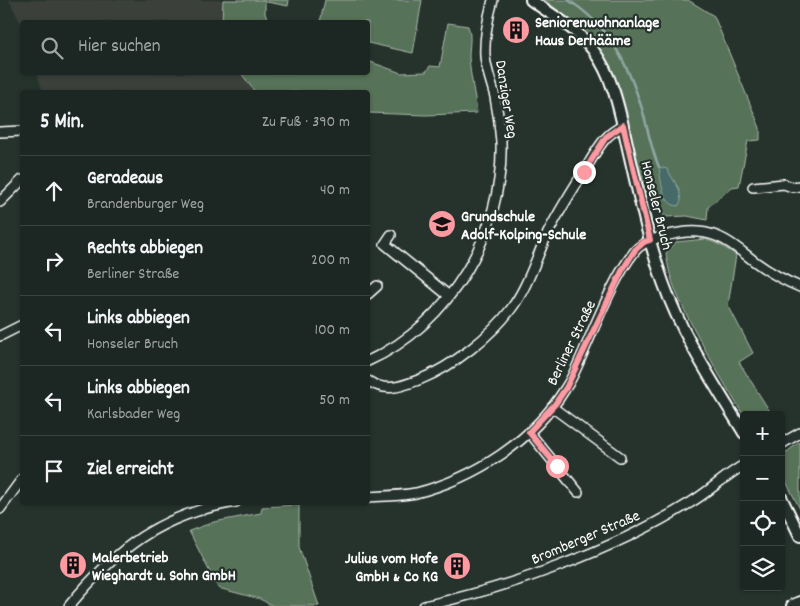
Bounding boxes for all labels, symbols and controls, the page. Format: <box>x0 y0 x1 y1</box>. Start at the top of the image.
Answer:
place label: Seniorenwohnanlage Haus Derhääme <box>535 12 659 53</box>
building icon: Seniorenwohnanlage Haus Derhääme <box>501 15 531 45</box>
search box <box>20 20 370 75</box>
icon: search <box>38 34 66 62</box>
text: Hier suchen <box>78 34 161 61</box>
street label: Danziger Weg <box>488 59 523 140</box>
text: 5 Min. <box>40 108 84 138</box>
text: Zu Fuß · 390 m <box>262 111 350 134</box>
street label: Honseler Bruch <box>633 159 678 253</box>
route end <box>573 161 596 184</box>
text: Geradeaus <box>87 166 163 193</box>
icon: ahead <box>40 177 68 205</box>
text: 40 m <box>320 179 350 202</box>
text: Brandenburger Weg <box>87 193 204 216</box>
place label: Grundschule Adolf-Kolping-Schule <box>461 206 586 247</box>
school or university icon: Grundschule Adolf-Kolping-Schule <box>427 209 457 239</box>
text: Rechts abbiegen <box>87 236 203 263</box>
icon: right <box>40 247 68 275</box>
text: 200 m <box>311 249 350 272</box>
text: Berliner Straße <box>87 263 179 286</box>
street label: Berliner Straße <box>542 297 603 390</box>
text: Links abbiegen <box>87 306 190 333</box>
icon: left <box>40 317 68 345</box>
text: 100 m <box>314 319 350 342</box>
text: Honseler Bruch <box>87 333 178 356</box>
text: Links abbiegen <box>87 376 190 403</box>
icon: left <box>40 387 68 415</box>
text: 50 m <box>319 389 350 412</box>
text: Karlsbader Weg <box>87 403 180 426</box>
map controls <box>740 411 785 591</box>
button: + <box>740 411 785 456</box>
route start <box>546 455 569 478</box>
button: − <box>740 456 785 501</box>
icon: arrive <box>40 457 68 485</box>
text: Ziel erreicht <box>87 457 174 484</box>
button: locate <box>740 501 785 546</box>
street label: Bromberger Straße <box>528 505 644 572</box>
button: layers <box>740 546 785 591</box>
place label: Malerbetrieb Wieghardt u. Sohn GmbH <box>92 547 236 588</box>
place label: Julius vom Hofe GmbH & Co KG <box>345 548 438 589</box>
building icon: Malerbetrieb Wieghardt u. Sohn GmbH <box>58 550 88 580</box>
building icon: Julius vom Hofe GmbH & Co KG <box>442 551 472 581</box>

